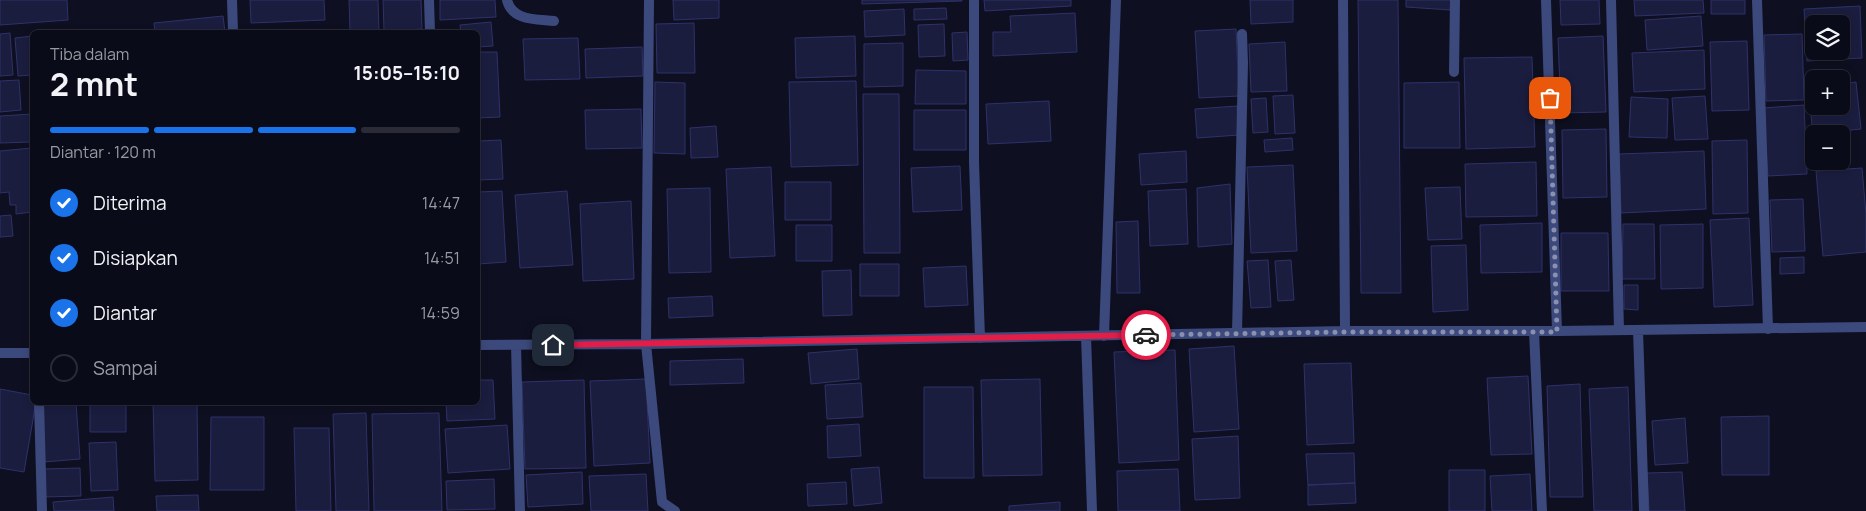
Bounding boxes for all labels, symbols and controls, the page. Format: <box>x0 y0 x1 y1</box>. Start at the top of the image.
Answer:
map controls <box>1805 15 1850 170</box>
button: layers <box>1805 15 1850 60</box>
text: Tiba dalam <box>50 43 129 65</box>
text: 15:05–15:10 <box>353 60 460 86</box>
text: 2 mnt <box>50 62 138 106</box>
button: + <box>1805 70 1850 115</box>
pin <box>1529 77 1571 119</box>
icon: bag <box>1536 84 1564 112</box>
button: − <box>1805 125 1850 170</box>
text: Diantar · 120 m <box>50 141 156 163</box>
icon: check <box>50 189 78 217</box>
text: Diterima <box>93 190 166 216</box>
text: 14:47 <box>422 192 460 214</box>
icon: check <box>50 244 78 272</box>
text: Disiapkan <box>93 245 178 271</box>
text: 14:51 <box>424 247 460 269</box>
icon: check <box>50 299 78 327</box>
text: Diantar <box>93 300 157 326</box>
text: 14:59 <box>420 302 460 324</box>
courier <box>1121 310 1171 360</box>
icon: car <box>1132 321 1160 349</box>
pin <box>532 324 574 366</box>
icon: home <box>539 331 567 359</box>
text: Sampai <box>93 355 158 381</box>

